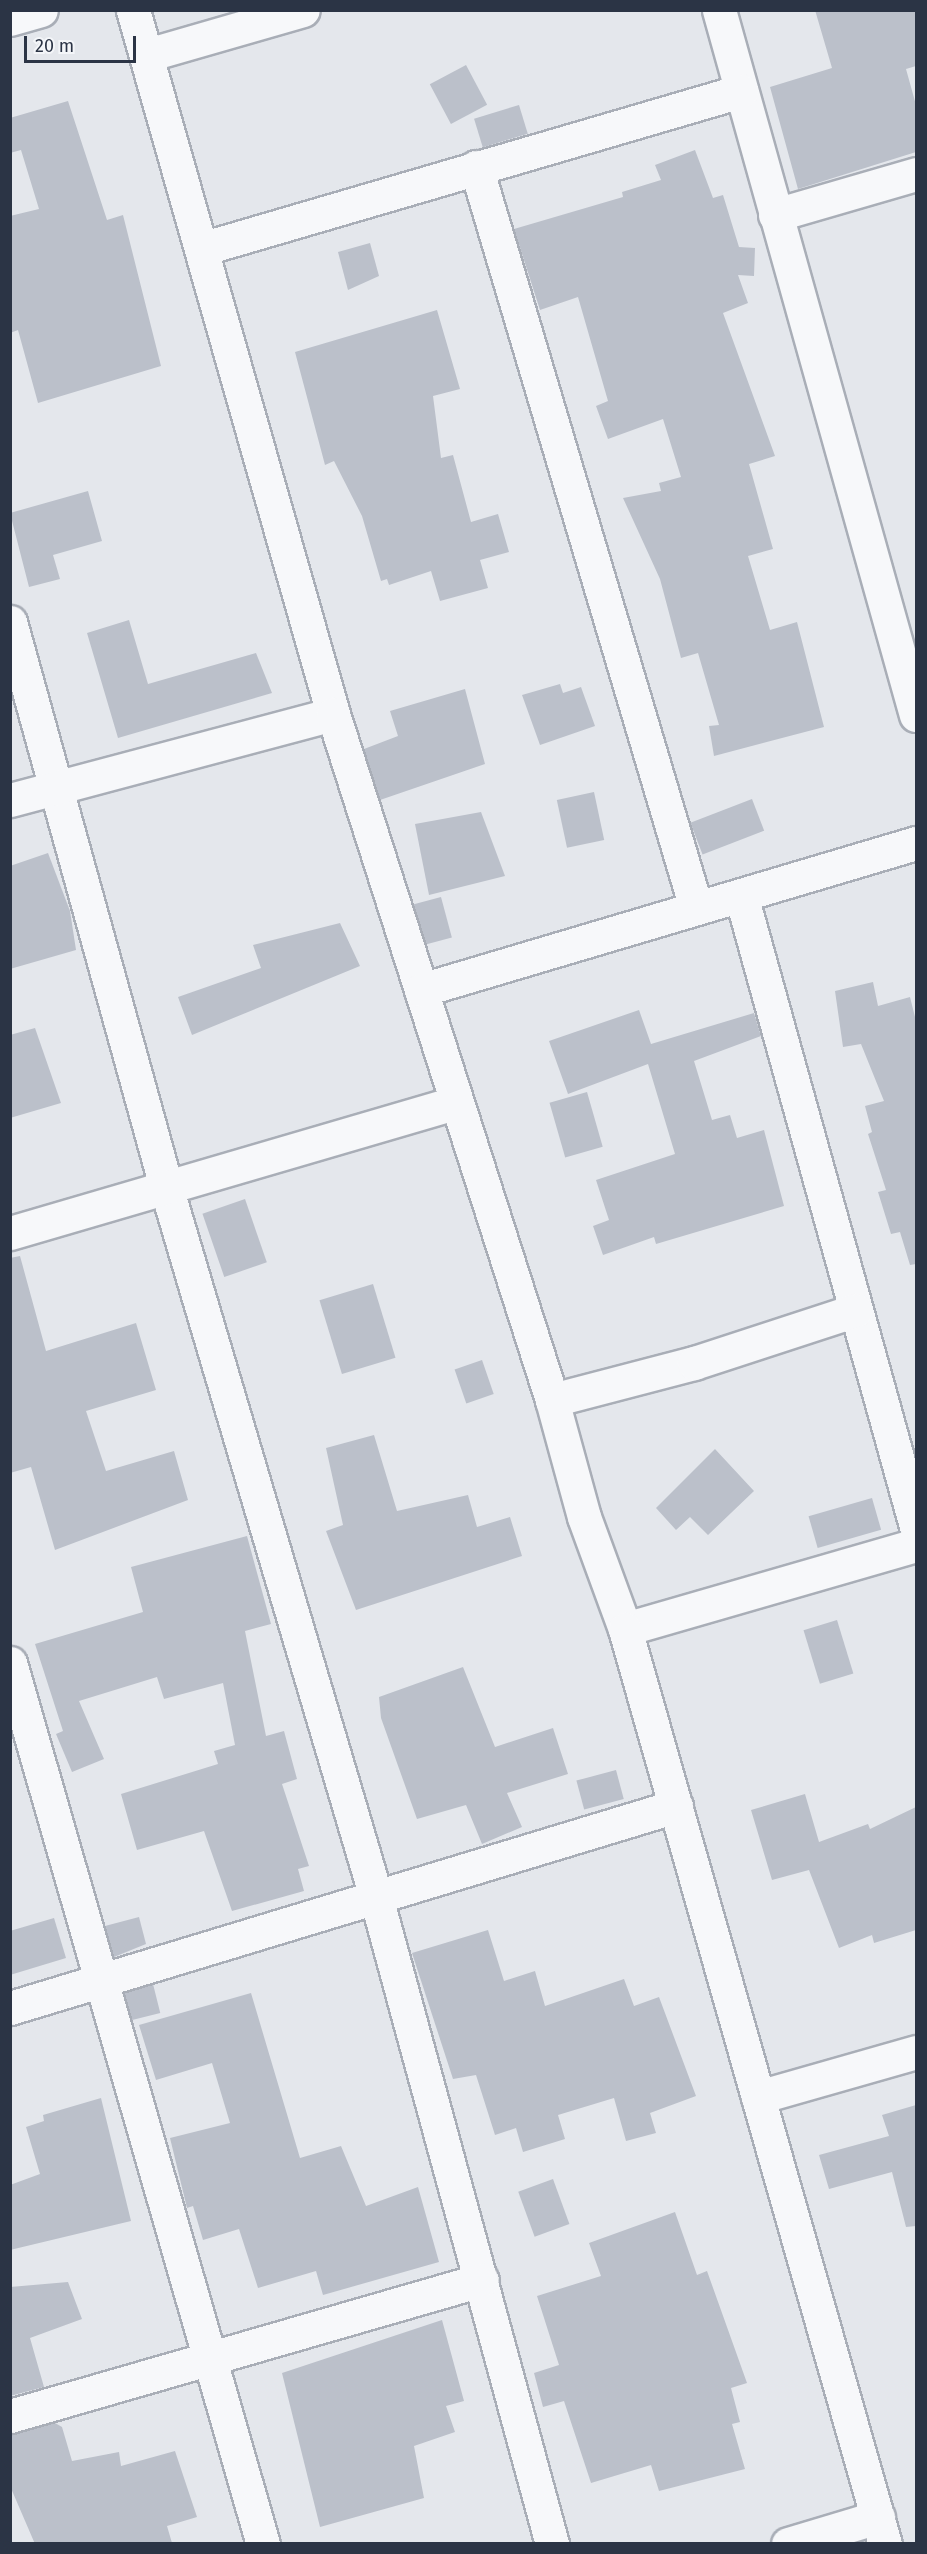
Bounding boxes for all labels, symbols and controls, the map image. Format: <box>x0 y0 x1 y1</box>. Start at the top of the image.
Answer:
scale bar <box>27 24 140 62</box>
text: 20 m <box>35 35 74 57</box>

